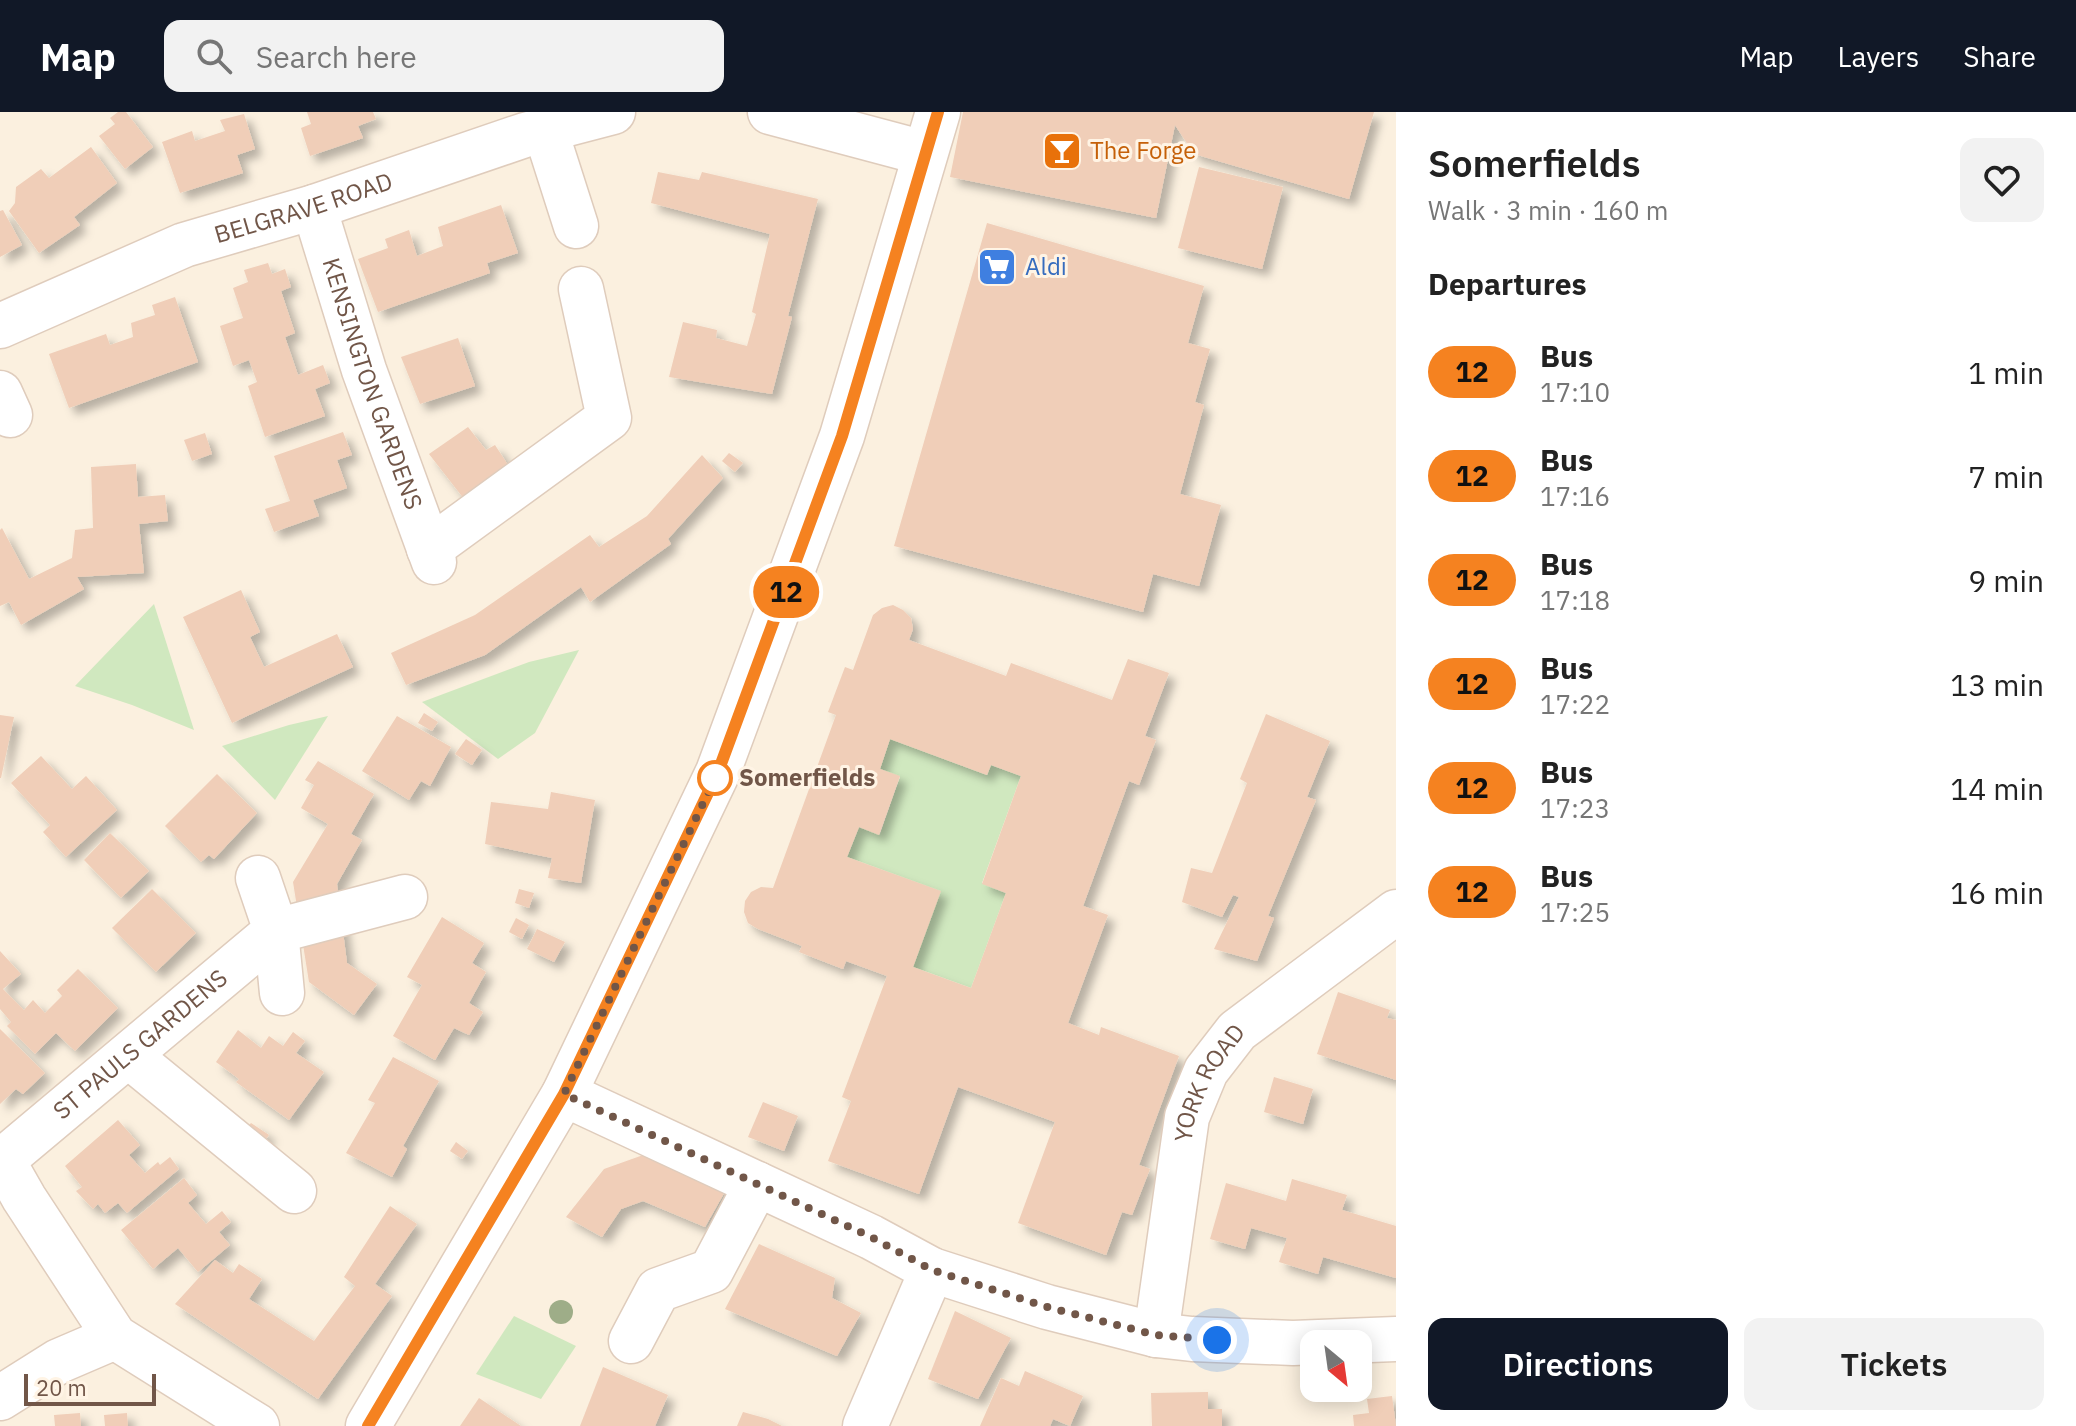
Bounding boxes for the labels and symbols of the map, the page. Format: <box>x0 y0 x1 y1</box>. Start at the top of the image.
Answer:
bar icon: The Forge <box>1041 130 1083 172</box>
place label: The Forge <box>1090 134 1196 166</box>
street label: BELGRAVE ROAD <box>210 164 396 250</box>
supermarket icon: Aldi <box>976 246 1018 288</box>
place label: Aldi <box>1025 250 1067 282</box>
street label: KENSINGTON GARDENS <box>316 254 430 514</box>
line badge: 12 <box>750 566 822 618</box>
marker: Somerfields <box>698 761 732 795</box>
place label: Somerfields <box>739 761 875 793</box>
street label: ST PAULS GARDENS <box>46 962 234 1126</box>
street label: YORK ROAD <box>1167 1017 1252 1144</box>
your location <box>1197 1320 1237 1360</box>
north arrow <box>1300 1330 1372 1402</box>
scale bar <box>24 1370 156 1406</box>

